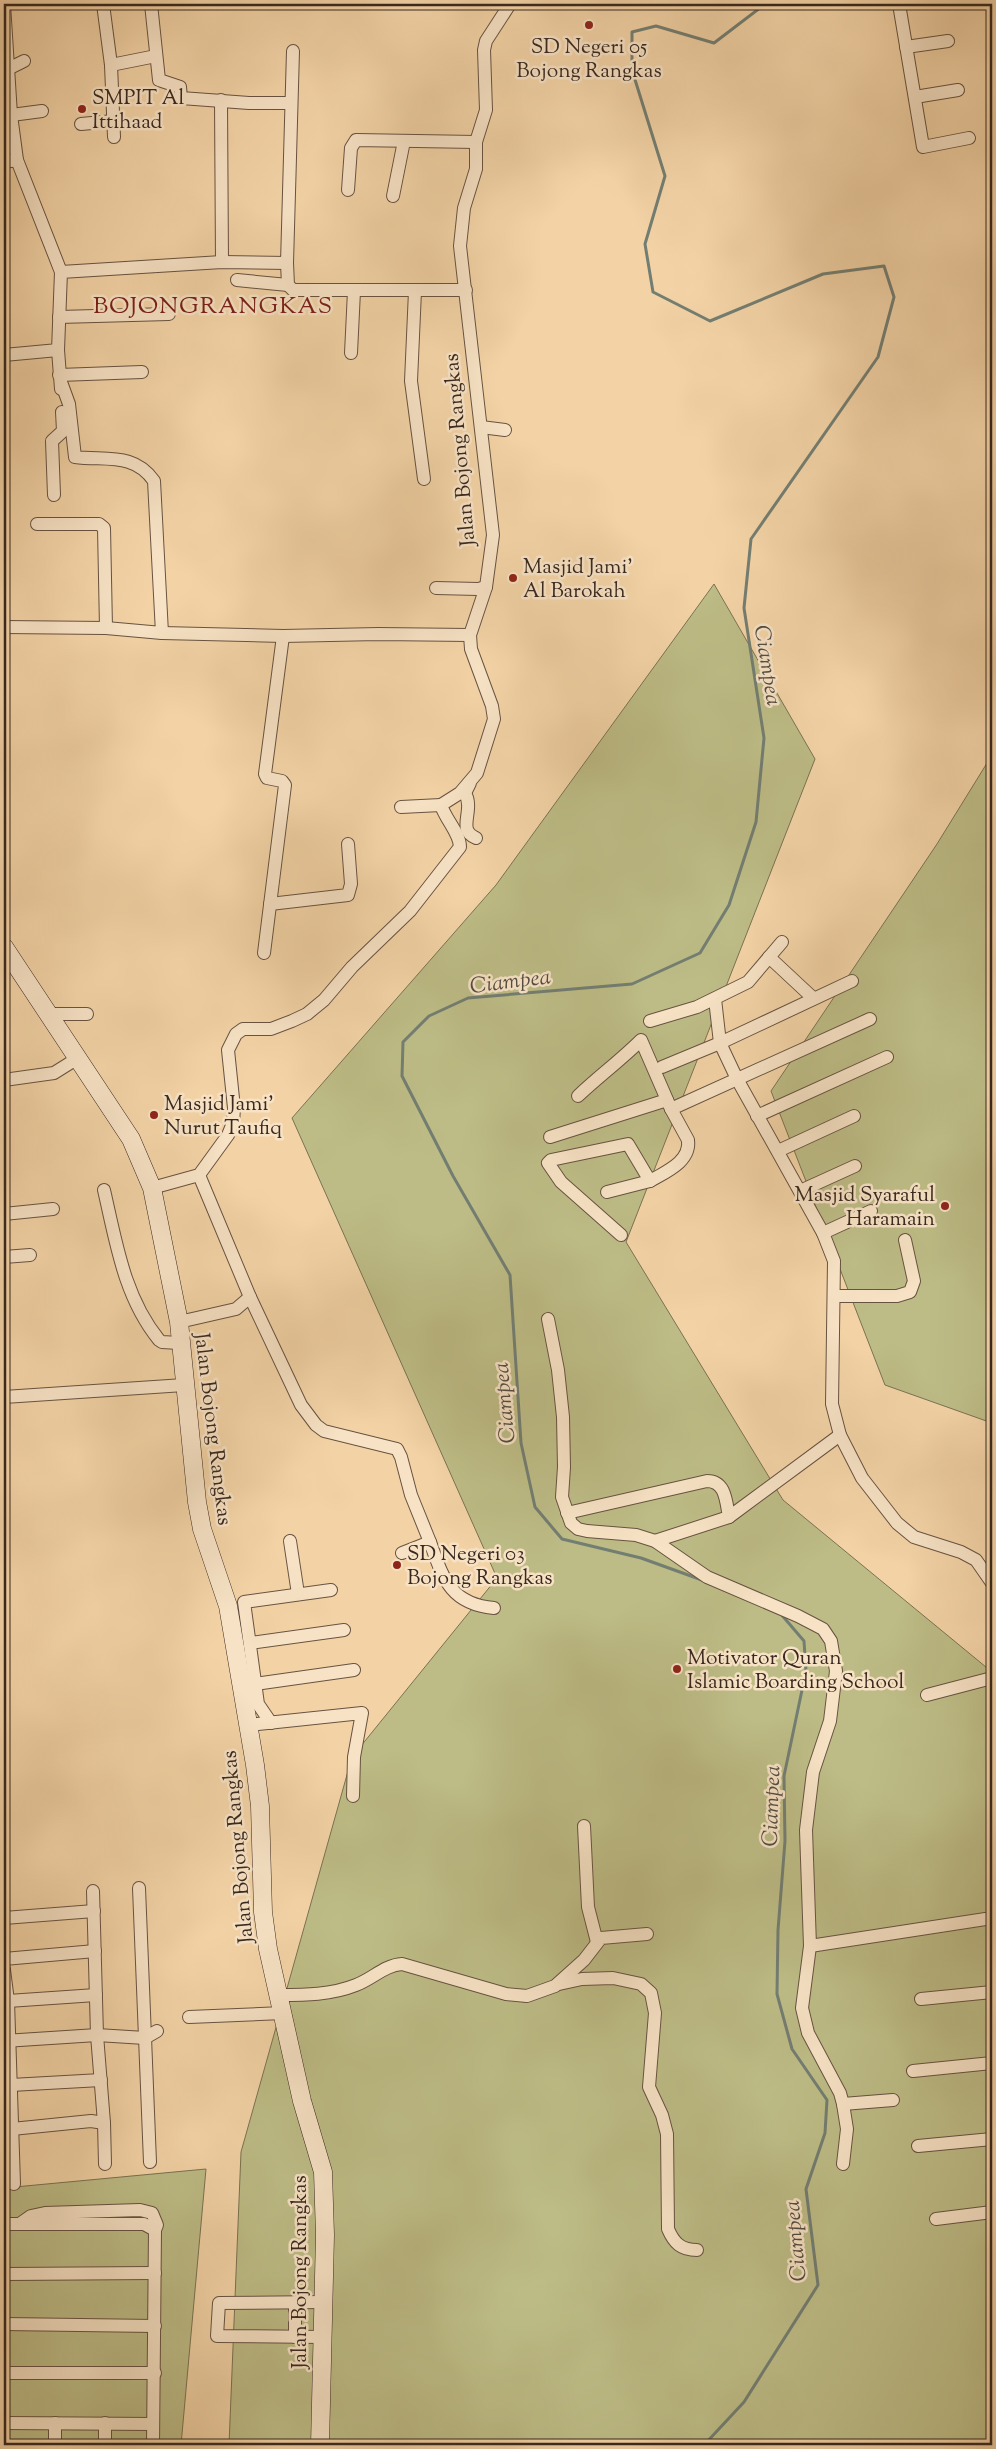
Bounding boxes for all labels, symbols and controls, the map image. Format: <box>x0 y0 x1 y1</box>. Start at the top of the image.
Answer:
marker: SD Negeri 05 Bojong Rangkas <box>583 19 595 31</box>
place label: SD Negeri 05 Bojong Rangkas <box>516 33 662 87</box>
place label: SMPIT Al Ittihaad <box>92 84 185 138</box>
marker: SMPIT Al Ittihaad <box>76 103 88 115</box>
district label: BOJONGRANGKAS <box>93 290 333 324</box>
street label: Jalan Bojong Rangkas <box>438 352 484 549</box>
place label: Masjid Jami' Al Barokah <box>523 553 633 607</box>
marker: Masjid Jami' Al Barokah <box>507 572 519 584</box>
water label: Ciampea <box>744 623 788 708</box>
water label: Ciampea <box>468 962 553 1004</box>
place label: Masjid Jami' Nurut Taufiq <box>164 1090 282 1144</box>
marker: Masjid Jami' Nurut Taufiq <box>148 1109 160 1121</box>
place label: Masjid Syaraful Haramain <box>795 1181 935 1235</box>
marker: Masjid Syaraful Haramain <box>939 1200 951 1212</box>
street label: Jalan Bojong Rangkas <box>185 1330 239 1527</box>
water label: Ciampea <box>487 1361 525 1445</box>
place label: SD Negeri 03 Bojong Rangkas <box>407 1540 552 1594</box>
marker: SD Negeri 03 Bojong Rangkas <box>391 1559 403 1571</box>
place label: Motivator Quran Islamic Boarding School <box>687 1644 904 1698</box>
marker: Motivator Quran Islamic Boarding School <box>671 1663 683 1675</box>
street label: Jalan Bojong Rangkas <box>216 1749 262 1946</box>
water label: Ciampea <box>756 1765 790 1847</box>
street label: Jalan Bojong Rangkas <box>286 2175 316 2370</box>
water label: Ciampea <box>778 2199 816 2283</box>

